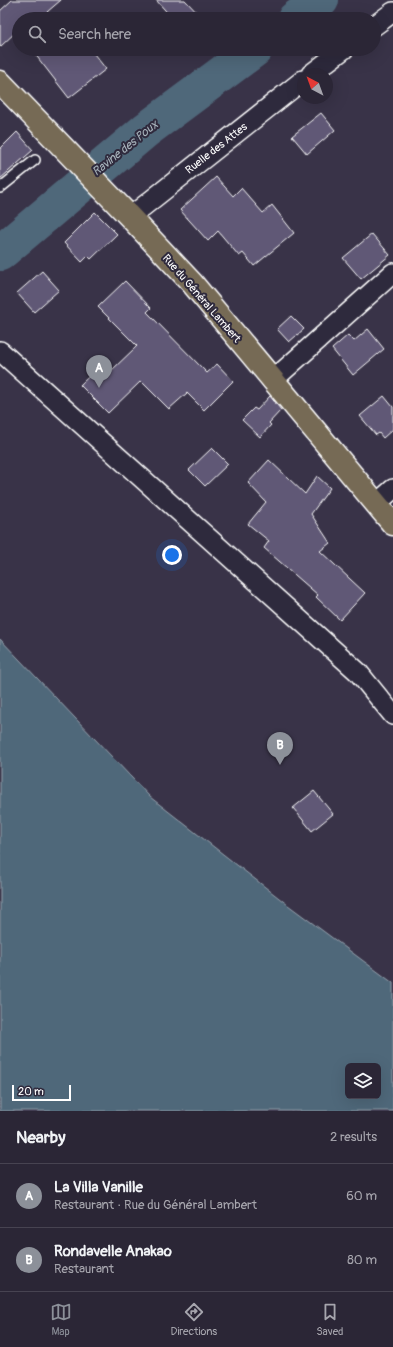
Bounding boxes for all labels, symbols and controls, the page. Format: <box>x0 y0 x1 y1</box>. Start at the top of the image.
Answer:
search box <box>12 12 381 56</box>
icon: search <box>26 23 48 45</box>
text: Search here <box>58 25 131 44</box>
north arrow <box>297 68 333 104</box>
water label: Ravine des Poux <box>89 117 162 179</box>
street label: Ruelle des Attes <box>183 120 250 177</box>
street label: Rue du Général Lambert <box>160 252 244 345</box>
pin: A <box>86 355 112 388</box>
your location <box>162 545 182 565</box>
pin: B <box>267 732 293 765</box>
map controls <box>345 1063 381 1099</box>
button: layers <box>345 1063 381 1099</box>
scale bar <box>12 1083 71 1102</box>
text: 20 m <box>18 1085 44 1098</box>
text: Nearby <box>16 1127 65 1148</box>
text: 2 results <box>330 1129 377 1145</box>
text: La Villa Vanille <box>54 1178 143 1197</box>
text: A <box>25 1188 33 1204</box>
text: 60 m <box>346 1188 377 1204</box>
text: Restaurant · Rue du Général Lambert <box>54 1197 257 1213</box>
text: Rondavelle Anakao <box>54 1242 172 1261</box>
text: B <box>25 1252 33 1268</box>
text: 80 m <box>347 1252 377 1268</box>
text: Restaurant <box>54 1261 114 1277</box>
tab: Map <box>50 1301 72 1338</box>
tab: Directions <box>171 1301 217 1338</box>
tab: Saved <box>316 1301 343 1338</box>

